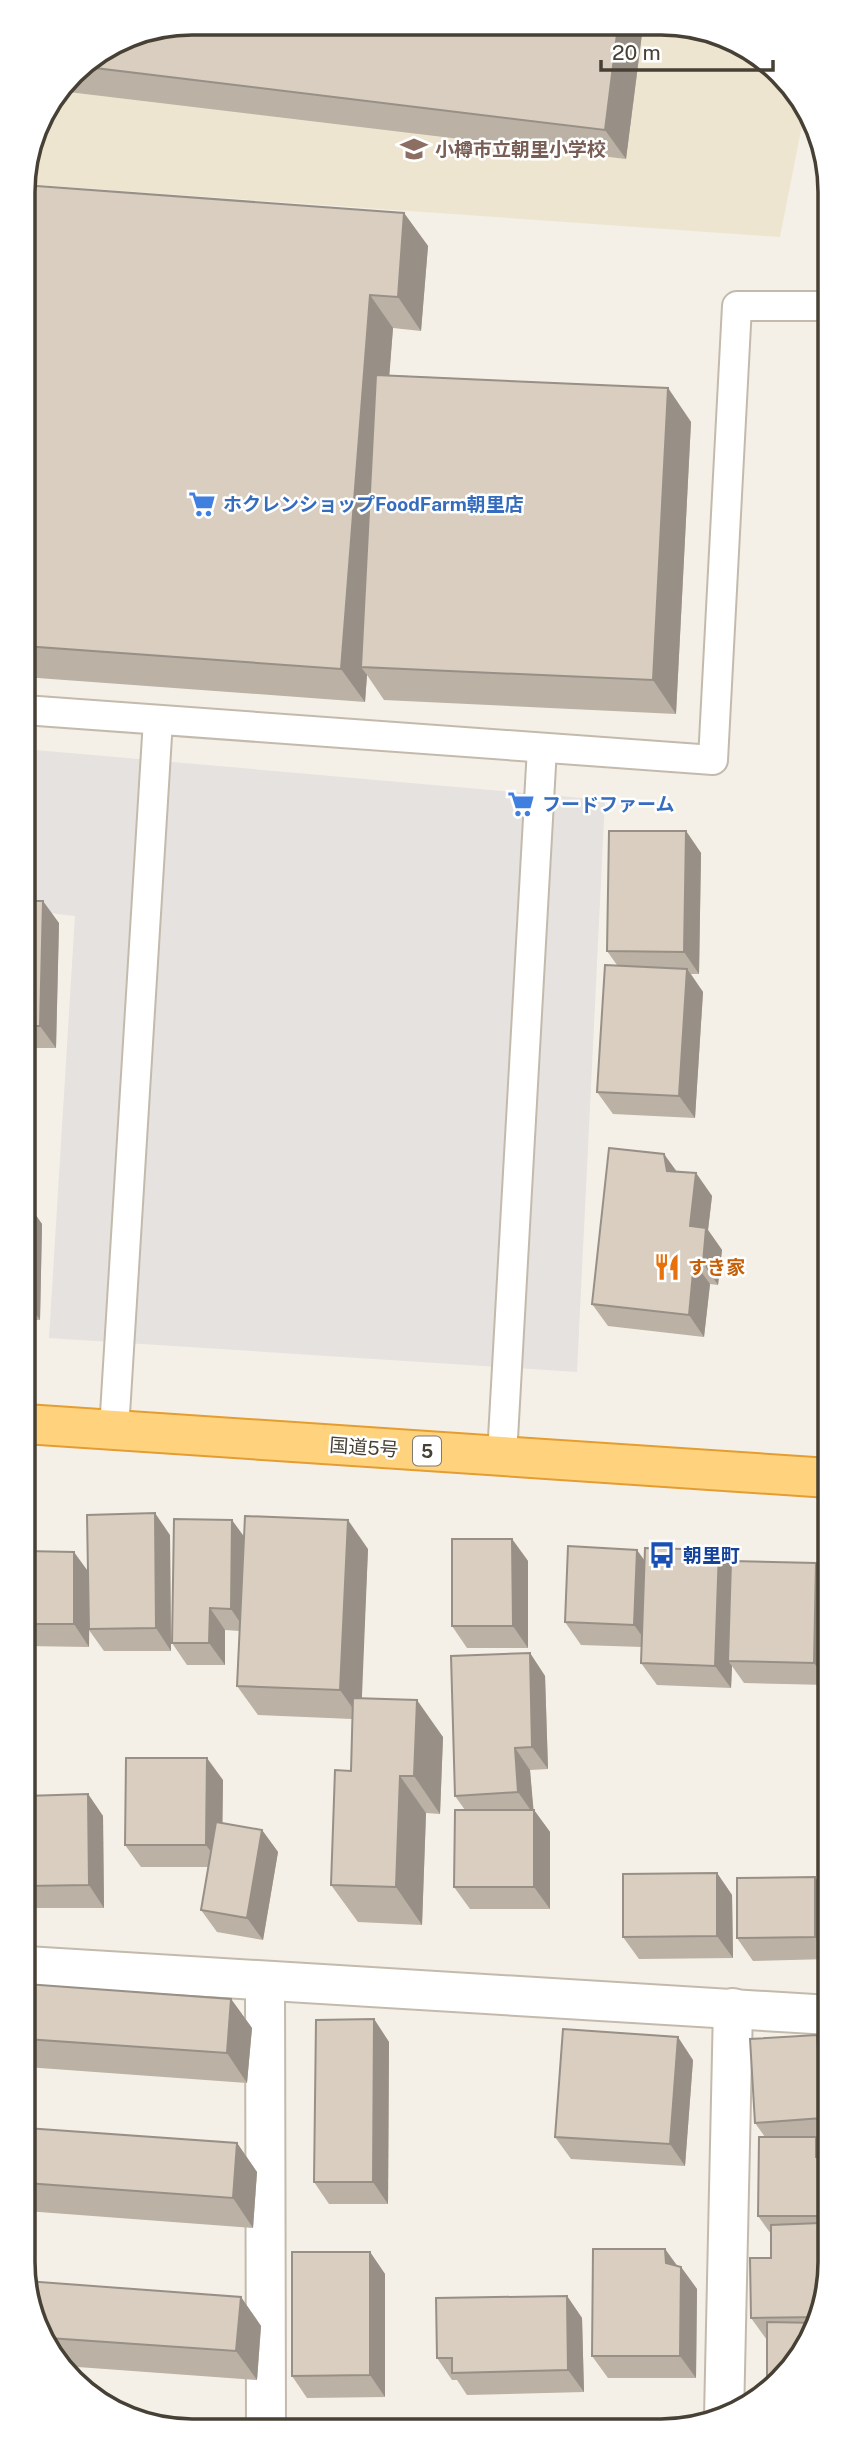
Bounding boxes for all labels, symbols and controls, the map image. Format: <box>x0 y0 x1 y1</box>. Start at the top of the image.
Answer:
scale bar <box>601 28 772 72</box>
text: 20 m <box>612 40 661 65</box>
school or university icon: 小樽市立朝里小学校 <box>399 134 429 164</box>
place label: 小樽市立朝里小学校 <box>435 138 606 160</box>
supermarket icon: ホクレンショップFoodFarm朝里店 <box>187 489 217 519</box>
place label: ホクレンショップFoodFarm朝里店 <box>223 493 524 515</box>
supermarket icon: フードファーム <box>506 789 536 819</box>
place label: フードファーム <box>542 793 674 815</box>
restaurant icon: すき家 <box>652 1252 682 1282</box>
place label: すき家 <box>688 1256 745 1278</box>
street label: 国道5号 <box>329 1434 399 1460</box>
road number: 5 <box>413 1436 441 1466</box>
bus stop icon: 朝里町 <box>647 1540 677 1570</box>
place label: 朝里町 <box>683 1544 740 1566</box>

